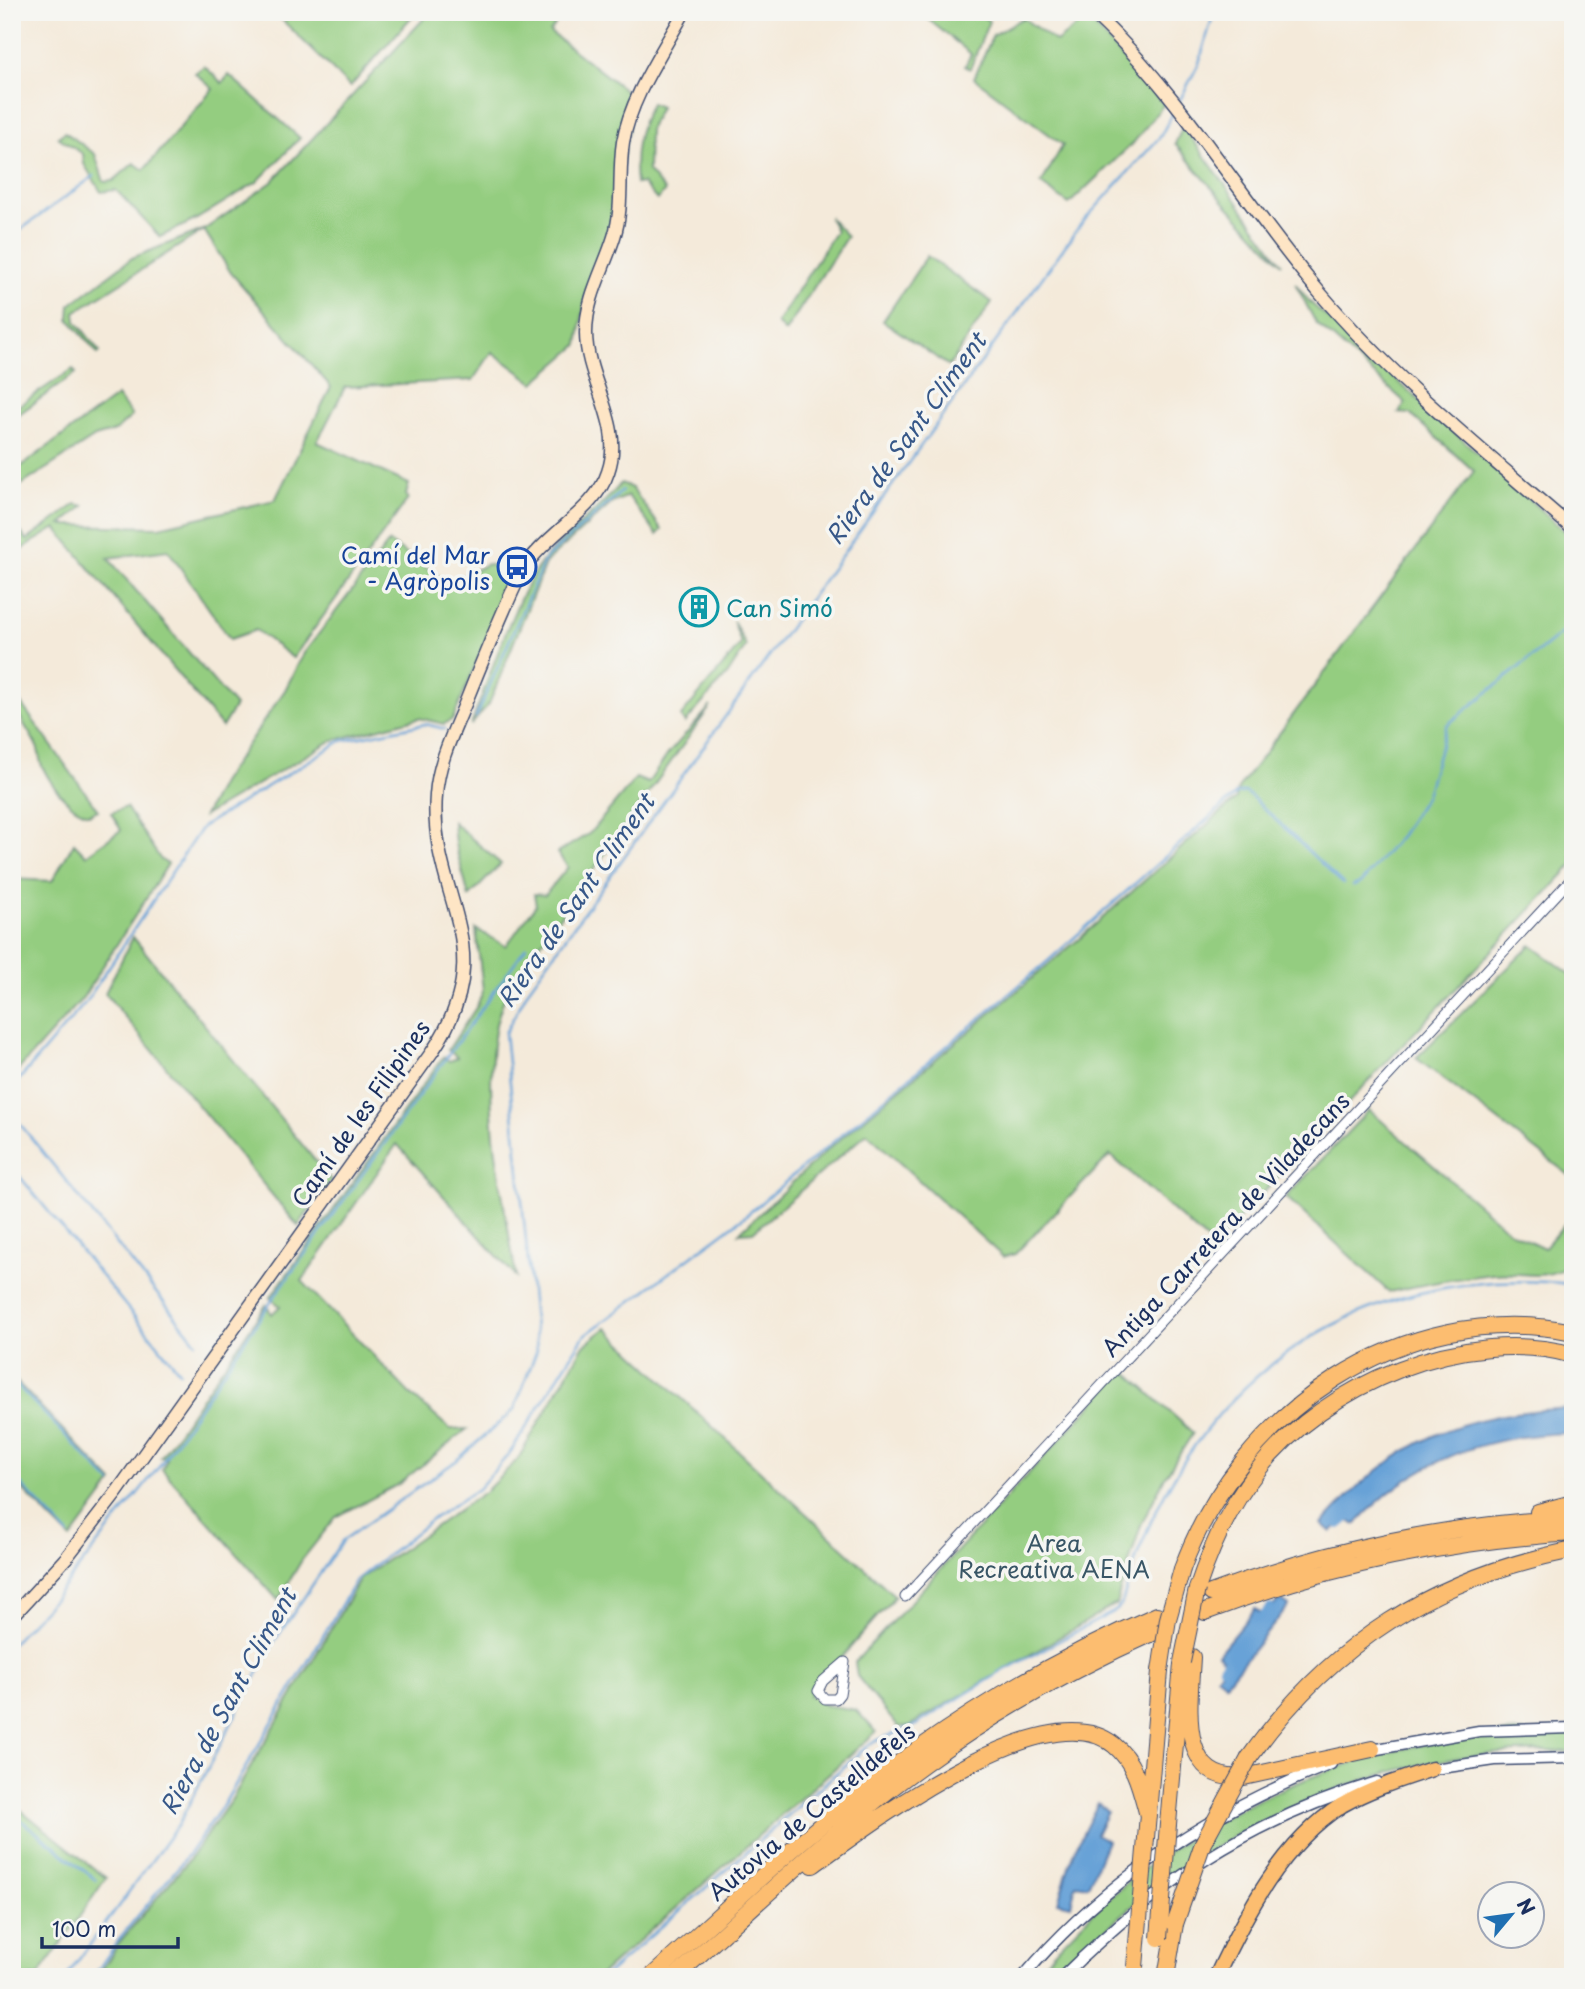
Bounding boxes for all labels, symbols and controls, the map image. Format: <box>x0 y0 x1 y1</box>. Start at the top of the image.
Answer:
water label: Riera de Sant Climent <box>816 322 996 551</box>
place label: Camí del Mar - Agròpolis <box>341 537 491 598</box>
bus stop icon: Camí del Mar - Agròpolis <box>496 546 538 588</box>
building icon: Can Simó <box>678 586 720 628</box>
place label: Can Simó <box>726 590 833 625</box>
water label: Riera de Sant Climent <box>488 783 664 1014</box>
street label: Camí de les Filipines <box>282 1012 438 1214</box>
street label: Antiga Carretera de Viladecans <box>1093 1084 1357 1364</box>
park label: Area Recreativa AENA <box>958 1525 1150 1586</box>
water label: Riera de Sant Climent <box>150 1579 306 1821</box>
street label: Autovia de Castelldefels <box>700 1714 922 1908</box>
north arrow <box>1476 1881 1546 1951</box>
text: N <box>1511 1893 1543 1920</box>
scale bar <box>42 1905 178 1949</box>
text: 100 m <box>52 1912 116 1944</box>

